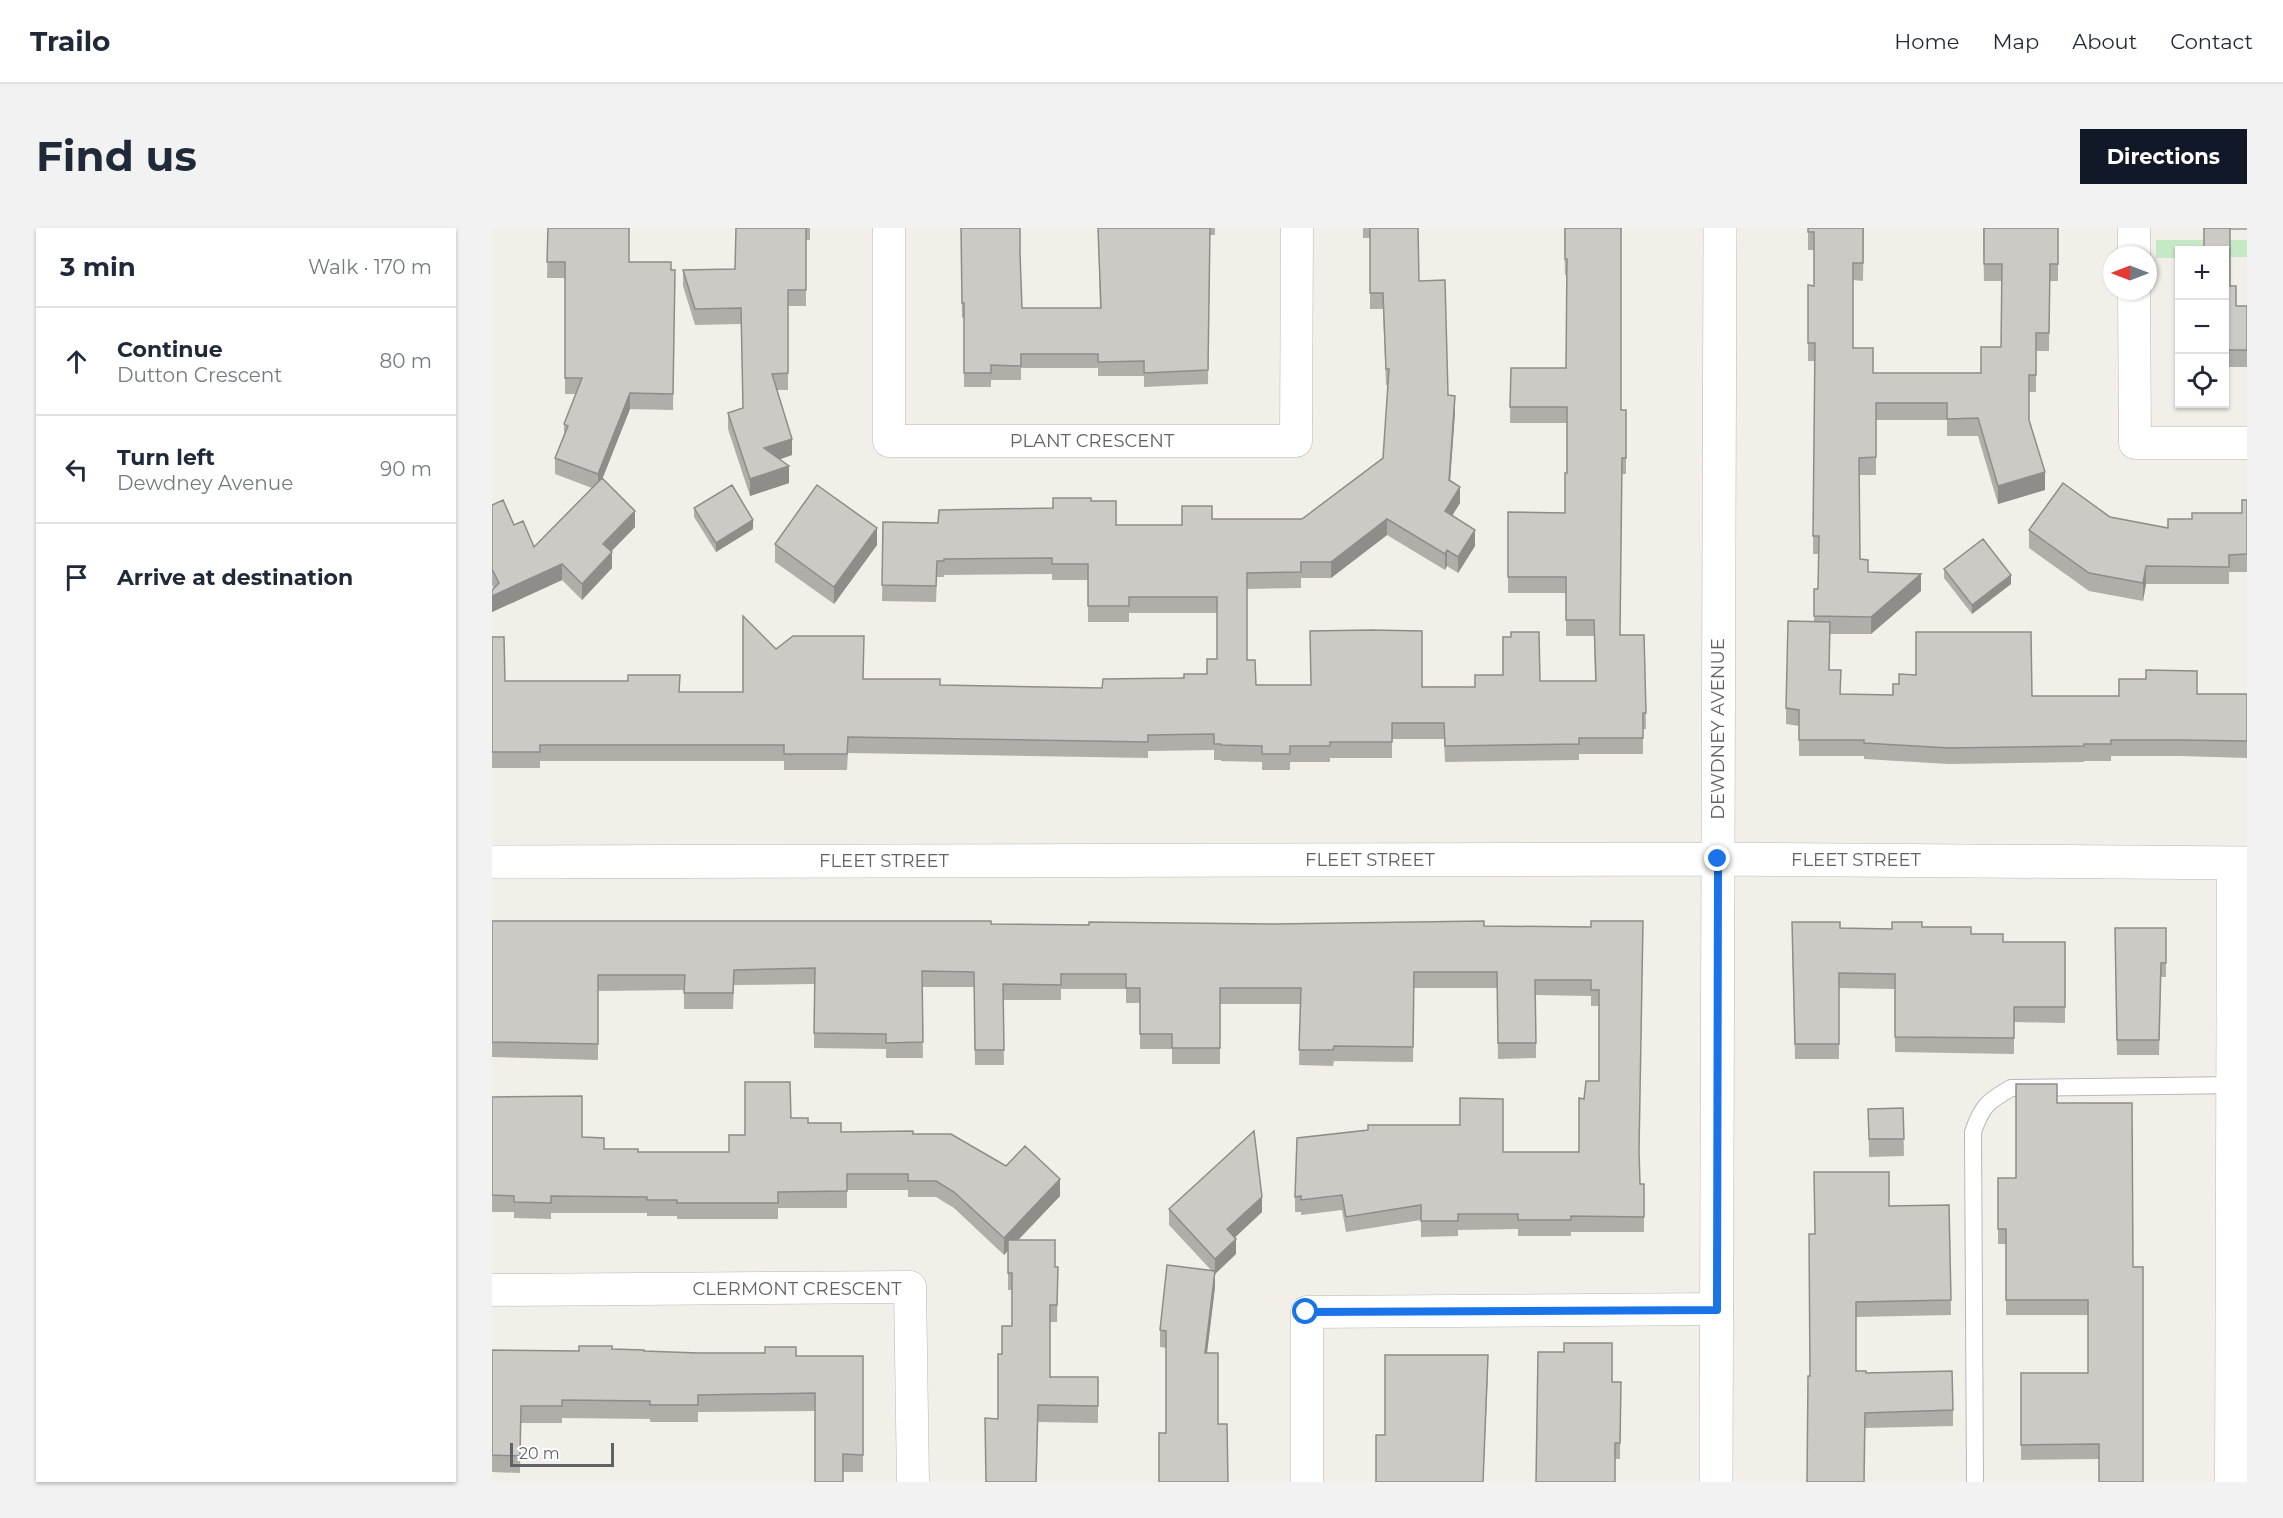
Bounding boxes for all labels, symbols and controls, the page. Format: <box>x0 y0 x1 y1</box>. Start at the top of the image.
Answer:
text: Trailo <box>30 24 110 58</box>
text: Home <box>1894 29 1959 54</box>
text: Map <box>1992 29 2039 54</box>
text: About <box>2072 29 2137 54</box>
text: Contact <box>2170 29 2253 54</box>
button: Directions <box>2080 129 2247 184</box>
text: Find us <box>36 130 197 182</box>
north arrow <box>2103 246 2157 300</box>
map controls <box>2175 246 2229 408</box>
button: + <box>2175 246 2229 300</box>
text: 3 min <box>60 251 136 283</box>
text: Walk · 170 m <box>308 255 432 279</box>
button: − <box>2175 300 2229 354</box>
text: Continue <box>117 336 223 363</box>
icon: ahead <box>60 345 93 378</box>
text: 80 m <box>380 349 432 373</box>
button: locate <box>2175 354 2229 408</box>
text: Dutton Crescent <box>117 363 282 387</box>
street label: PLANT CRESCENT <box>1010 430 1175 452</box>
text: Turn left <box>117 444 215 471</box>
icon: left <box>60 453 93 486</box>
text: 90 m <box>380 457 432 481</box>
text: Dewdney Avenue <box>117 471 293 495</box>
icon: arrive <box>60 561 93 594</box>
text: Arrive at destination <box>117 564 353 591</box>
street label: DEWDNEY AVENUE <box>1707 638 1729 820</box>
route end <box>1704 845 1730 871</box>
street label: FLEET STREET <box>1305 849 1436 871</box>
street label: FLEET STREET <box>1791 849 1922 871</box>
street label: FLEET STREET <box>819 850 950 872</box>
street label: CLERMONT CRESCENT <box>692 1278 902 1300</box>
route start <box>1292 1298 1318 1324</box>
scale bar <box>510 1440 614 1468</box>
text: 20 m <box>519 1444 560 1463</box>

